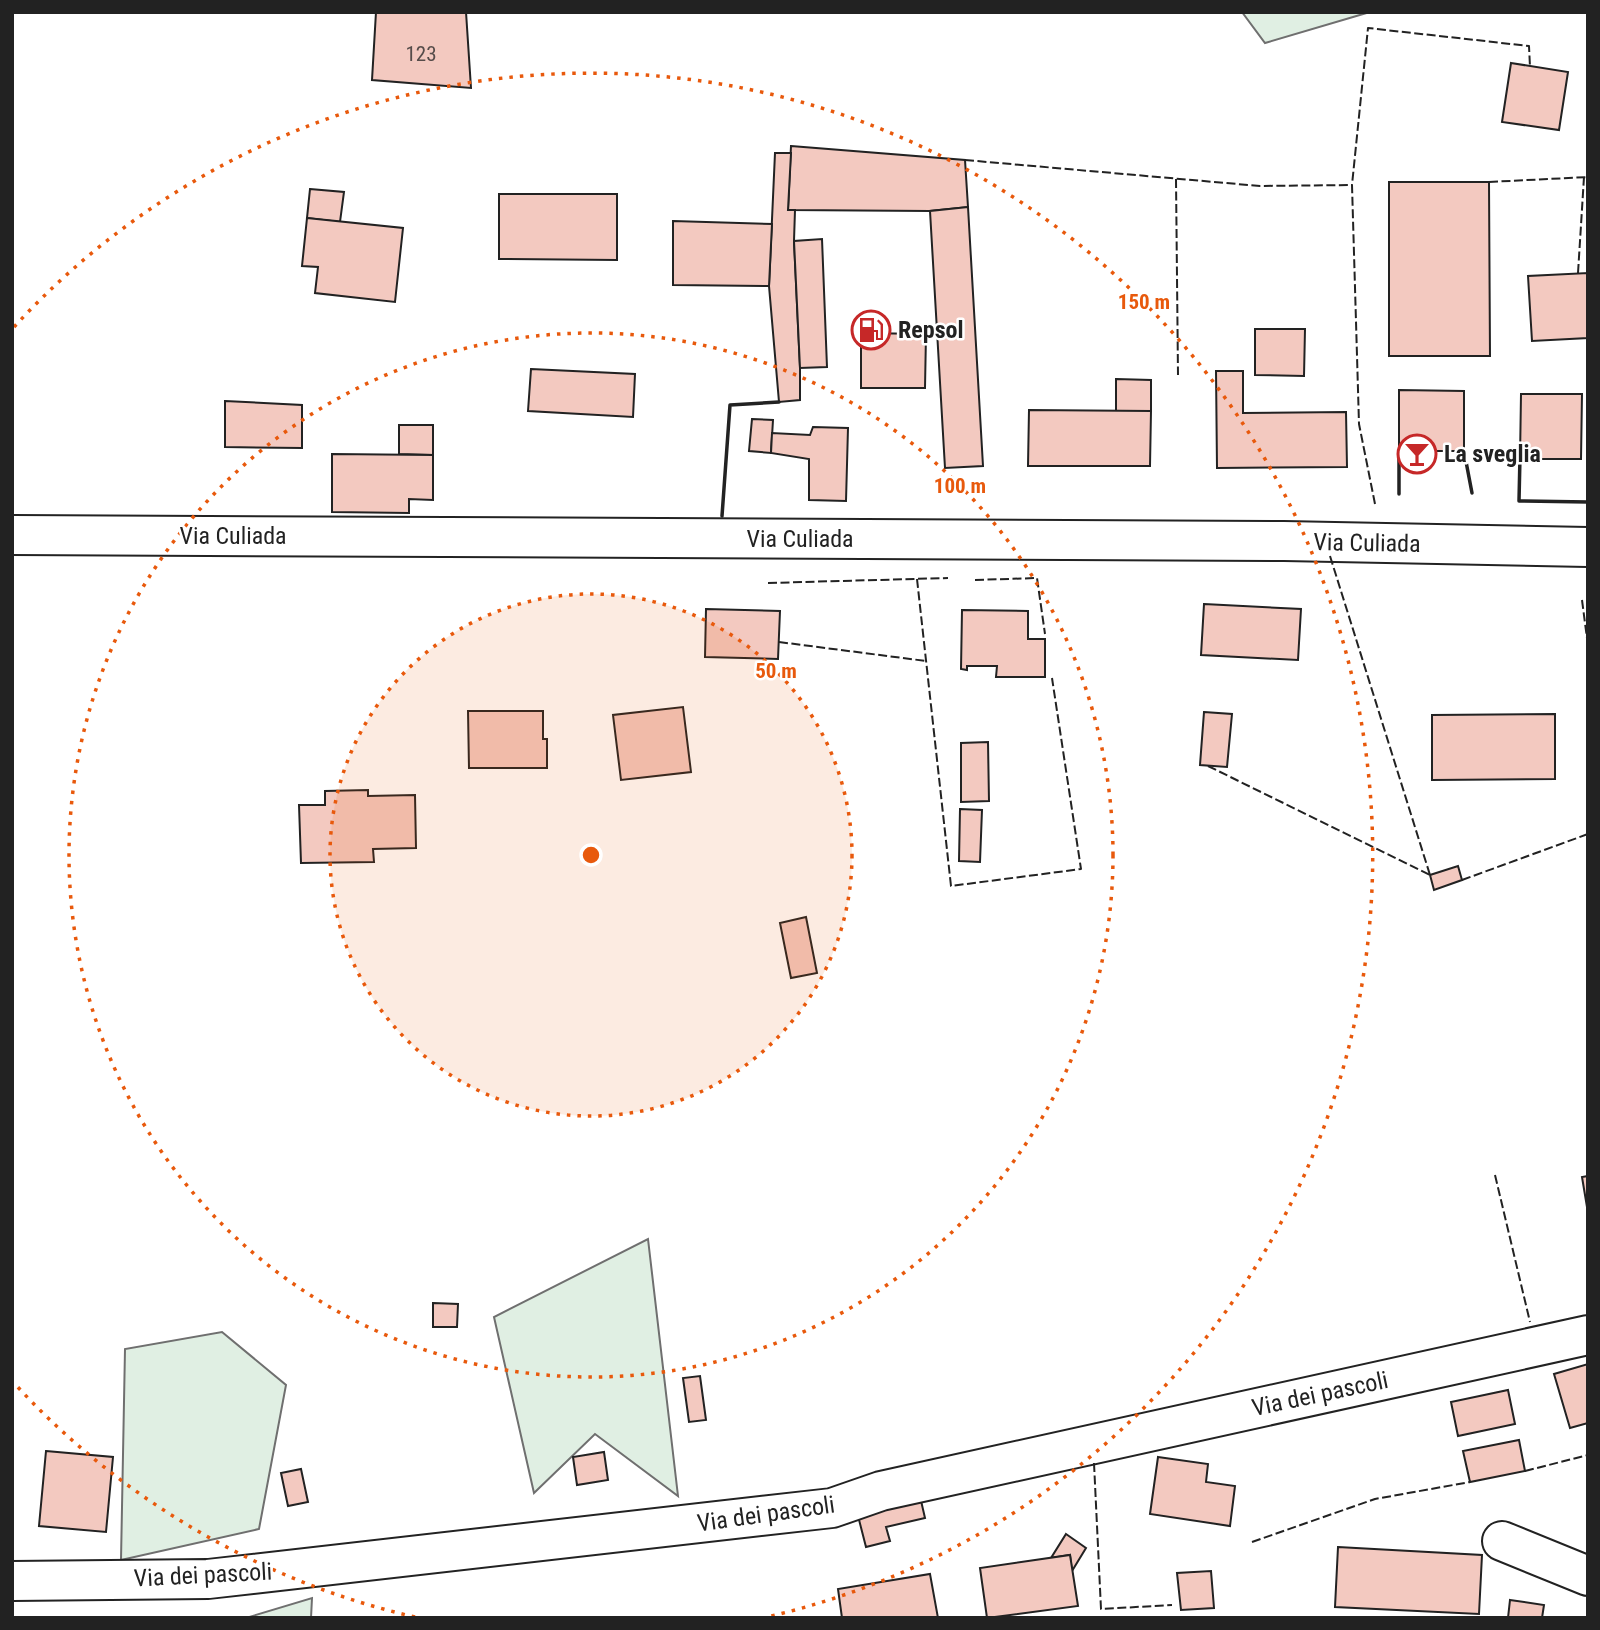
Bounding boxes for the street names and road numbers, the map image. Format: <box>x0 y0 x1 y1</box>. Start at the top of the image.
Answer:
street label: Via Culiada <box>179 522 287 550</box>
street label: Via Culiada <box>746 525 854 553</box>
street label: Via Culiada <box>1313 528 1421 558</box>
street label: Via dei pascoli <box>1249 1366 1391 1422</box>
street label: Via dei pascoli <box>695 1490 837 1538</box>
street label: Via dei pascoli <box>133 1557 273 1593</box>

